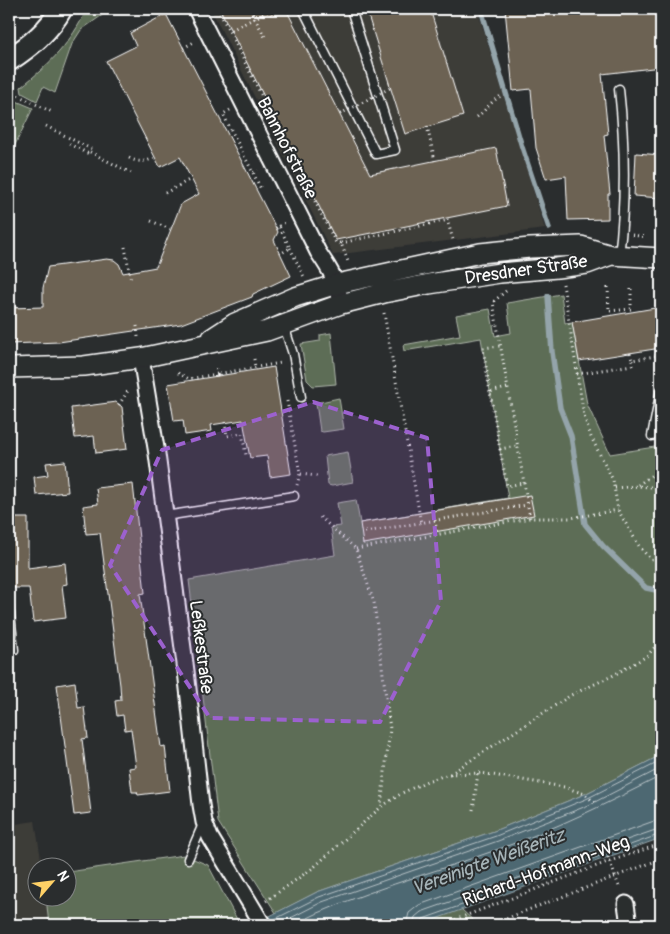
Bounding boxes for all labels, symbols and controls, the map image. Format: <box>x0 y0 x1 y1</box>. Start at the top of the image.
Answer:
street label: Bahnhofstraße <box>251 93 323 203</box>
street label: Dresdner Straße <box>463 250 589 290</box>
street label: Leßkestraße <box>184 599 218 695</box>
water label: Vereinigte Weißeritz <box>408 822 570 901</box>
street label: Richard-Hofmann-Weg <box>460 830 632 912</box>
north arrow <box>28 856 78 906</box>
text: N <box>53 868 73 884</box>

